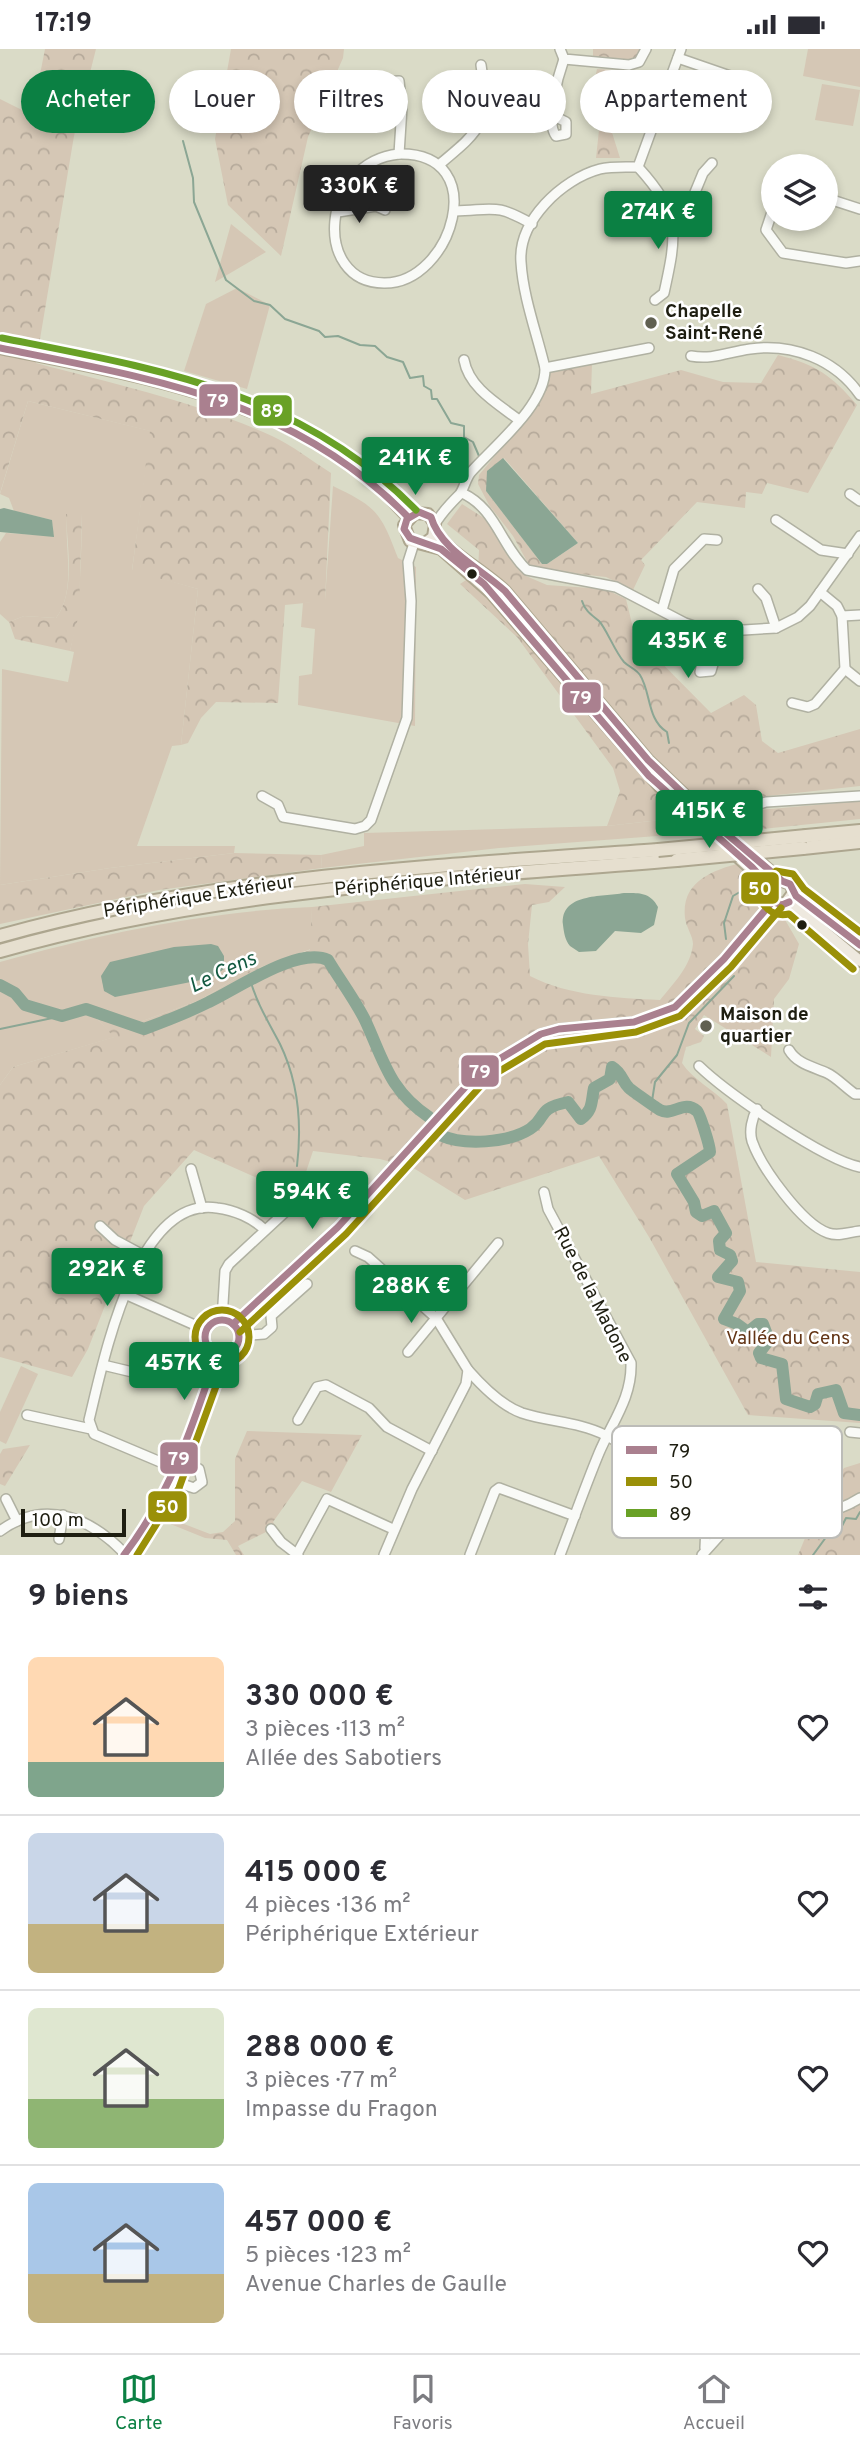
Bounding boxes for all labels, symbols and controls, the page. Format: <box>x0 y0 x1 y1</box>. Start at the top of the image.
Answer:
text: 17:19 <box>35 8 92 41</box>
chip: Acheter <box>21 70 155 133</box>
chip: Louer <box>169 70 280 133</box>
chip: Filtres <box>294 70 408 133</box>
chip: Nouveau <box>422 70 566 133</box>
chip: Appartement <box>580 70 772 133</box>
map controls <box>761 154 838 231</box>
button: layers <box>761 154 838 231</box>
pin: 330K € <box>302 165 416 225</box>
text: 330K € <box>320 173 398 202</box>
pin: 274K € <box>601 191 715 251</box>
text: 274K € <box>620 199 696 228</box>
place label: Chapelle Saint-René <box>665 300 763 346</box>
marker: Chapelle Saint-René <box>643 315 659 331</box>
line badge: 79 <box>198 383 239 417</box>
text: 79 <box>207 390 229 414</box>
line badge: 89 <box>252 394 293 427</box>
text: 89 <box>260 400 284 424</box>
pin: 241K € <box>358 437 472 497</box>
text: 241K € <box>378 445 452 474</box>
unlabelled marker <box>465 567 479 581</box>
pin: 435K € <box>631 621 745 680</box>
text: 435K € <box>648 628 728 657</box>
line badge: 79 <box>561 681 602 714</box>
text: 79 <box>570 687 592 711</box>
pin: 415K € <box>652 791 766 850</box>
text: 415K € <box>672 798 746 827</box>
street label: Périphérique Intérieur <box>333 862 523 902</box>
street label: Périphérique Extérieur <box>102 870 297 924</box>
line badge: 50 <box>740 871 780 905</box>
text: 50 <box>748 878 772 902</box>
unlabelled marker <box>795 918 809 932</box>
water label: Le Cens <box>185 945 262 1000</box>
place label: Maison de quartier <box>720 1003 809 1049</box>
marker: Maison de quartier <box>698 1018 714 1034</box>
line badge: 79 <box>460 1054 500 1088</box>
text: 79 <box>469 1061 491 1085</box>
pin: 594K € <box>255 1171 369 1231</box>
text: 594K € <box>272 1179 352 1208</box>
street label: Rue de la Madone <box>547 1223 637 1367</box>
pin: 292K € <box>50 1249 164 1308</box>
text: 292K € <box>68 1256 146 1285</box>
pin: 288K € <box>354 1265 468 1325</box>
text: 288K € <box>371 1273 451 1302</box>
park label: Vallée du Cens <box>726 1327 850 1351</box>
pin: 457K € <box>127 1343 241 1402</box>
text: 457K € <box>145 1350 223 1379</box>
legend <box>612 1426 842 1538</box>
text: 79 <box>669 1440 690 1464</box>
line badge: 79 <box>159 1441 199 1475</box>
text: 79 <box>168 1448 190 1472</box>
text: 50 <box>669 1471 693 1495</box>
line badge: 50 <box>147 1490 188 1523</box>
text: 50 <box>155 1496 179 1520</box>
text: 89 <box>669 1503 692 1527</box>
scale bar <box>21 1506 126 1538</box>
text: 100 m <box>32 1509 84 1533</box>
icon: filters <box>794 1578 832 1616</box>
text: 9 biens <box>28 1579 129 1616</box>
text: 330 000 € <box>245 1679 394 1716</box>
icon: home <box>84 1685 168 1769</box>
icon: heart <box>794 1708 832 1746</box>
text: 3 pièces · 113 m² <box>245 1716 405 1745</box>
text: Allée des Sabotiers <box>245 1745 442 1774</box>
text: 415 000 € <box>245 1855 388 1892</box>
icon: home <box>84 1861 168 1945</box>
icon: heart <box>794 1884 832 1922</box>
text: 4 pièces · 136 m² <box>245 1892 411 1921</box>
text: Périphérique Extérieur <box>245 1921 479 1950</box>
text: 288 000 € <box>245 2030 395 2067</box>
icon: home <box>84 2036 168 2120</box>
icon: heart <box>794 2059 832 2097</box>
text: 3 pièces · 77 m² <box>245 2067 397 2096</box>
text: Impasse du Fragon <box>245 2096 438 2125</box>
text: 457 000 € <box>245 2205 392 2242</box>
icon: home <box>84 2211 168 2295</box>
icon: heart <box>794 2234 832 2272</box>
text: 5 pièces · 123 m² <box>245 2242 411 2271</box>
text: Avenue Charles de Gaulle <box>245 2271 507 2300</box>
tab: Carte <box>115 2370 162 2436</box>
tab: Favoris <box>392 2370 453 2436</box>
tab: Accueil <box>683 2370 745 2436</box>

